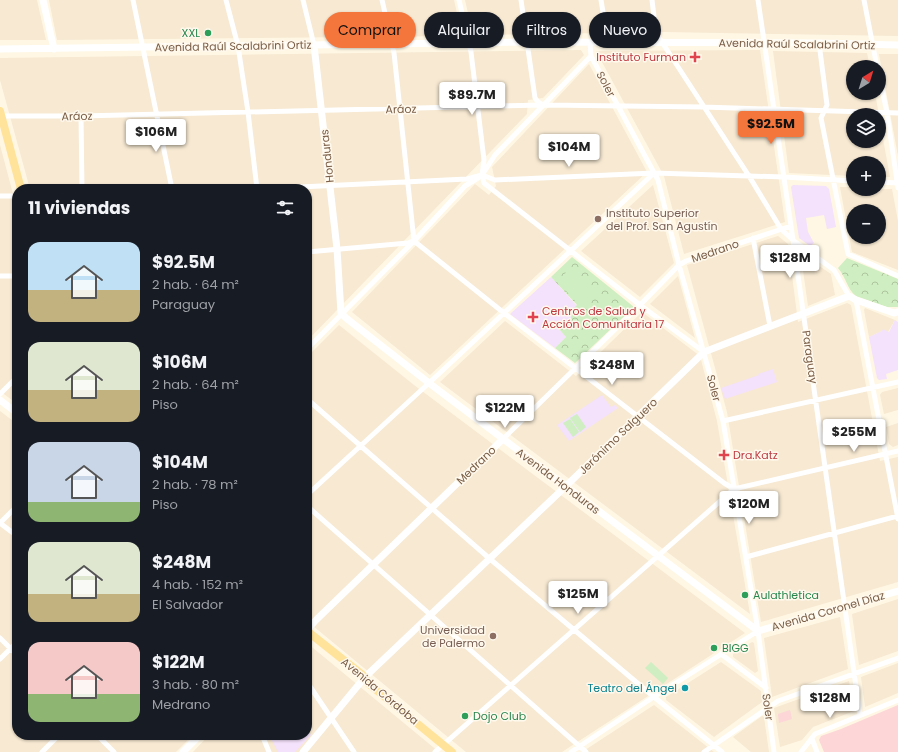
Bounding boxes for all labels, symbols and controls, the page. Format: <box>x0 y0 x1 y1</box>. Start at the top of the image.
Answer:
chip: Comprar <box>324 12 416 48</box>
chip: Alquilar <box>424 12 504 48</box>
chip: Filtros <box>512 12 581 48</box>
chip: Nuevo <box>589 12 661 48</box>
place label: XXL <box>182 25 200 41</box>
marker: XXL <box>203 28 213 38</box>
street label: Avenida Raúl Scalabrini Ortiz <box>718 35 876 53</box>
street label: Avenida Raúl Scalabrini Ortiz <box>154 37 312 55</box>
place label: Instituto Furman <box>596 49 686 65</box>
marker: Instituto Furman <box>689 51 701 63</box>
north arrow <box>846 60 886 100</box>
map controls <box>846 60 886 244</box>
street label: Soler <box>593 68 619 100</box>
pin: $89.7M <box>439 82 505 116</box>
text: $89.7M <box>448 85 496 104</box>
street label: Aráoz <box>385 101 417 117</box>
street label: Aráoz <box>61 108 93 124</box>
button: layers <box>846 108 886 148</box>
pin: $92.5M <box>738 111 804 145</box>
text: $92.5M <box>747 114 795 133</box>
pin: $106M <box>128 119 184 153</box>
text: $106M <box>135 122 177 141</box>
street label: Honduras <box>316 128 338 183</box>
pin: $104M <box>541 134 597 168</box>
text: $104M <box>548 137 590 156</box>
button: + <box>846 156 886 196</box>
text: 11 viviendas <box>28 196 130 220</box>
icon: filters <box>274 197 296 219</box>
button: − <box>846 204 886 244</box>
place label: Instituto Superior del Prof. San Agustín <box>606 205 718 234</box>
marker: Instituto Superior del Prof. San Agustín <box>593 214 603 224</box>
street label: Medrano <box>689 235 741 267</box>
pin: $128M <box>762 245 818 279</box>
text: $128M <box>769 248 811 267</box>
text: $92.5M <box>152 250 215 274</box>
icon: home <box>60 258 108 306</box>
text: 2 hab. · 64 m² <box>152 275 239 294</box>
text: Paraguay <box>152 295 215 314</box>
place label: Centros de Salud y Acción Comunitaria 17 <box>542 303 664 332</box>
marker: Centros de Salud y Acción Comunitaria 17 <box>527 311 539 323</box>
street label: Paraguay <box>798 329 822 385</box>
text: $106M <box>152 350 207 374</box>
pin: $248M <box>584 352 640 386</box>
text: $248M <box>589 355 635 374</box>
icon: home <box>60 358 108 406</box>
street label: Soler <box>703 373 725 403</box>
text: 2 hab. · 64 m² <box>152 375 239 394</box>
street label: Jerónimo Salguero <box>575 394 661 478</box>
text: Piso <box>152 395 178 414</box>
pin: $122M <box>477 395 533 429</box>
text: $122M <box>485 398 525 417</box>
pin: $255M <box>826 419 882 453</box>
text: $255M <box>832 422 876 441</box>
street label: Medrano <box>453 442 499 488</box>
street label: Avenida Honduras <box>513 444 604 518</box>
place label: Dra.Katz <box>733 447 778 463</box>
marker: Dra.Katz <box>718 449 730 461</box>
text: $104M <box>152 450 208 474</box>
icon: home <box>60 458 108 506</box>
text: 2 hab. · 78 m² <box>152 475 238 494</box>
pin: $120M <box>721 491 777 525</box>
text: $120M <box>728 494 770 513</box>
text: Piso <box>152 495 178 514</box>
text: $248M <box>152 550 211 574</box>
icon: home <box>60 558 108 606</box>
text: 4 hab. · 152 m² <box>152 575 243 594</box>
pin: $125M <box>550 581 606 615</box>
text: $125M <box>557 584 599 603</box>
place label: Aulathletica <box>753 587 819 603</box>
street label: Avenida Coronel Díaz <box>770 587 886 635</box>
marker: Aulathletica <box>740 590 750 600</box>
text: El Salvador <box>152 595 223 614</box>
place label: Universidad de Palermo <box>420 622 485 651</box>
marker: Universidad de Palermo <box>488 631 498 641</box>
place label: BIGG <box>722 640 749 656</box>
marker: BIGG <box>709 643 719 653</box>
text: $122M <box>152 650 205 674</box>
street label: Avenida Córdoba <box>338 654 422 728</box>
icon: home <box>60 658 108 706</box>
text: 3 hab. · 80 m² <box>152 675 239 694</box>
place label: Teatro del Ángel <box>587 680 677 696</box>
marker: Teatro del Ángel <box>680 683 690 693</box>
pin: $128M <box>802 685 858 719</box>
text: $128M <box>809 688 851 707</box>
street label: Soler <box>758 692 778 722</box>
text: Medrano <box>152 695 210 714</box>
place label: Dojo Club <box>473 708 526 724</box>
marker: Dojo Club <box>460 711 470 721</box>

